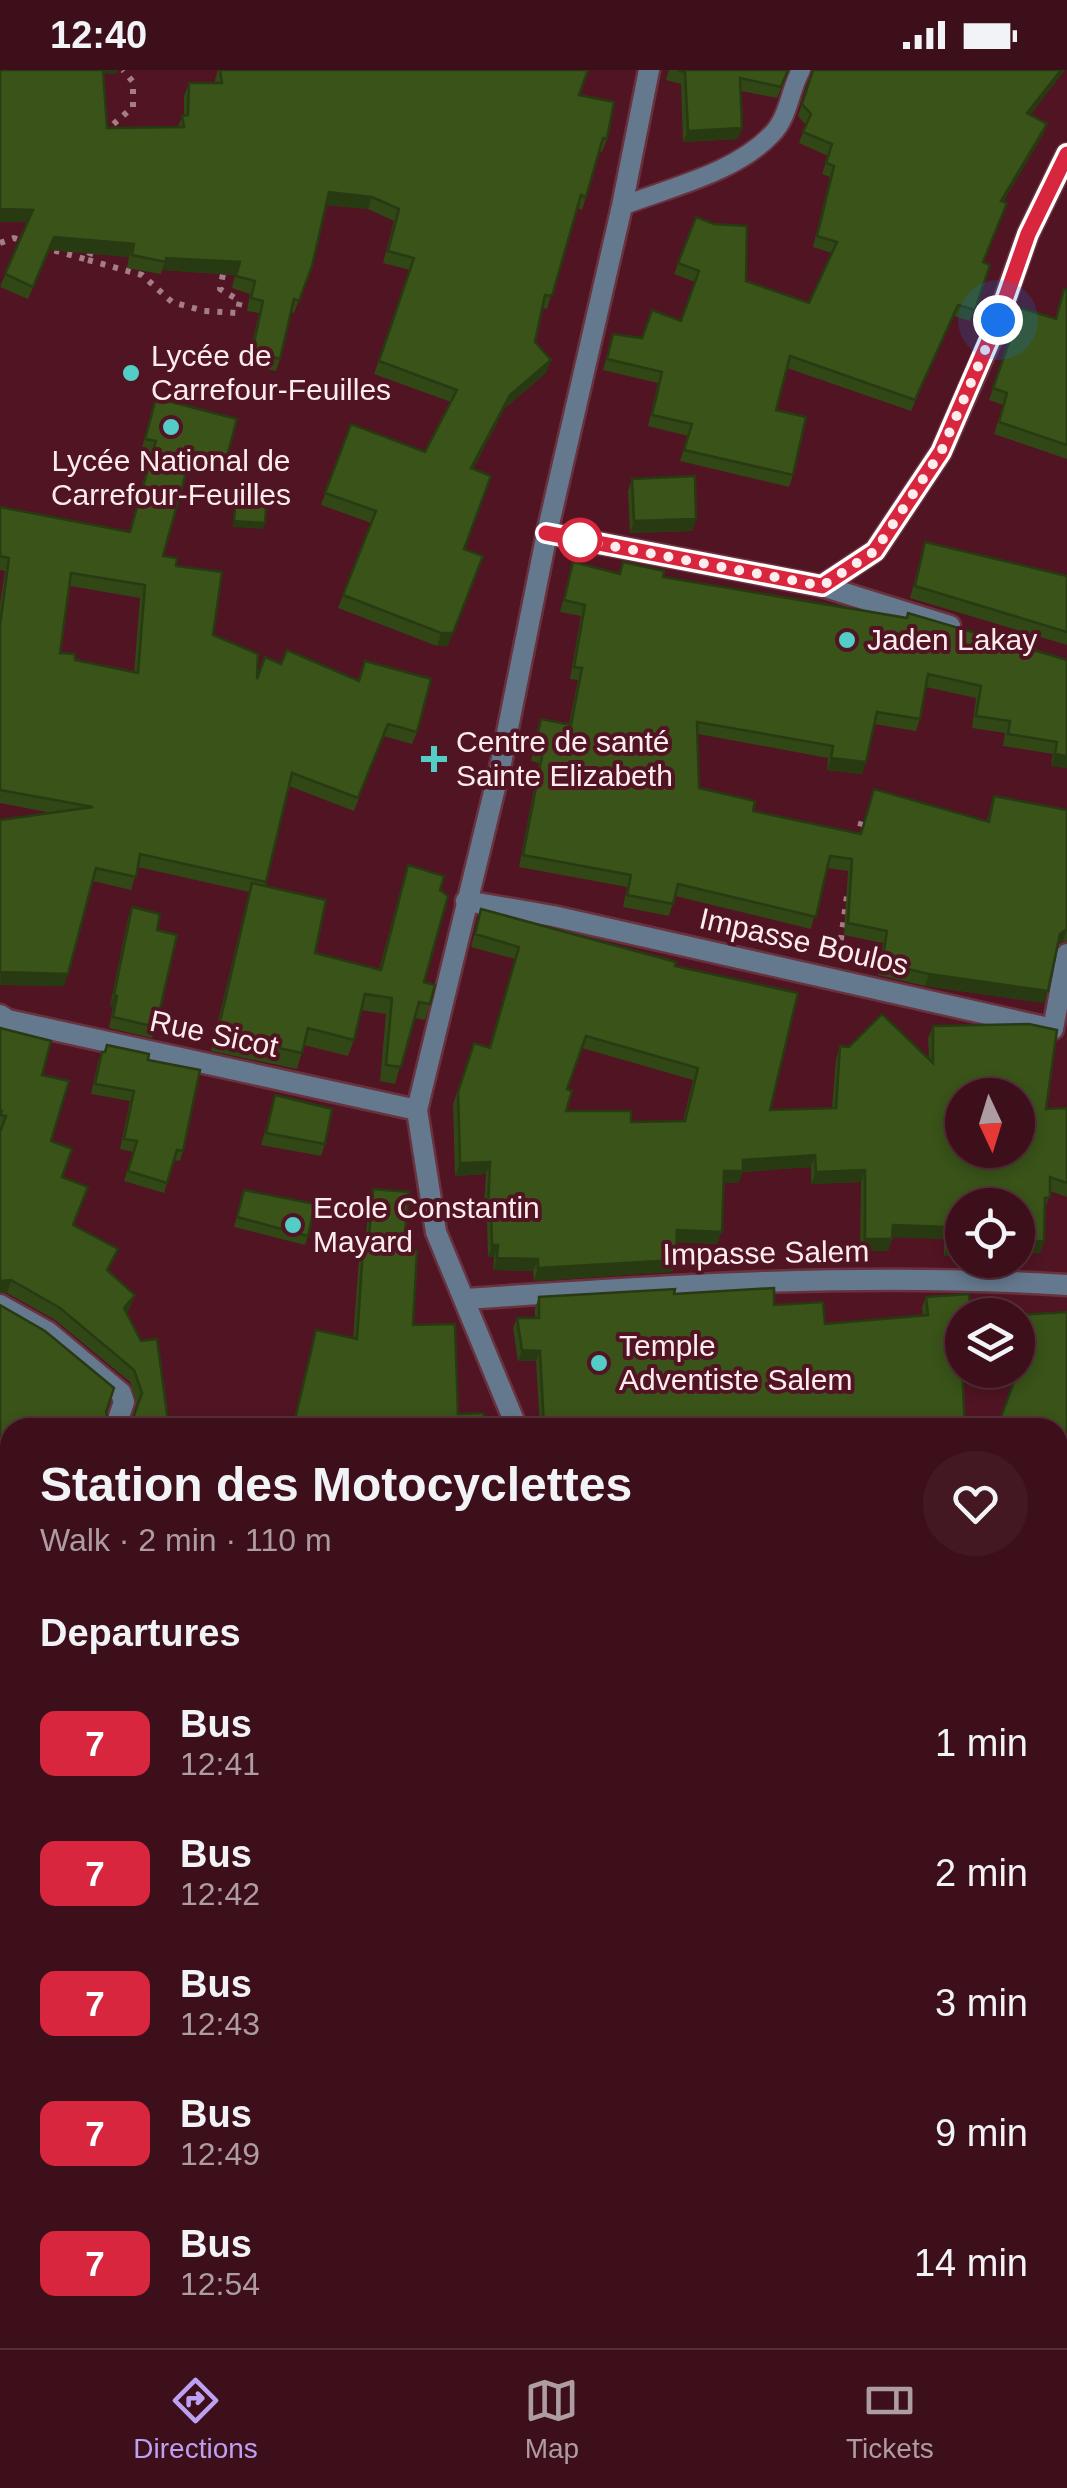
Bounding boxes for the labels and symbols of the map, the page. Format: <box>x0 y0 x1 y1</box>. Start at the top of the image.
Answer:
your location <box>973 295 1023 345</box>
place label: Lycée de Carrefour-Feuilles <box>151 339 391 406</box>
marker: Lycée de Carrefour-Feuilles <box>120 362 142 384</box>
marker: Lycée National de Carrefour-Feuilles <box>160 416 182 438</box>
place label: Lycée National de Carrefour-Feuilles <box>51 444 291 511</box>
unlabelled marker <box>559 519 601 561</box>
place label: Jaden Lakay <box>867 623 1037 656</box>
marker: Jaden Lakay <box>836 629 858 651</box>
place label: Centre de santé Sainte Elizabeth <box>456 725 673 792</box>
marker: Centre de santé Sainte Elizabeth <box>421 746 447 772</box>
street label: Impasse Boulos <box>696 901 912 982</box>
street label: Rue Sicot <box>147 1004 282 1063</box>
north arrow <box>945 1078 1035 1168</box>
place label: Ecole Constantin Mayard <box>313 1191 540 1258</box>
marker: Ecole Constantin Mayard <box>282 1214 304 1236</box>
street label: Impasse Salem <box>662 1234 870 1271</box>
place label: Temple Adventiste Salem <box>619 1329 852 1396</box>
marker: Temple Adventiste Salem <box>588 1352 610 1374</box>

